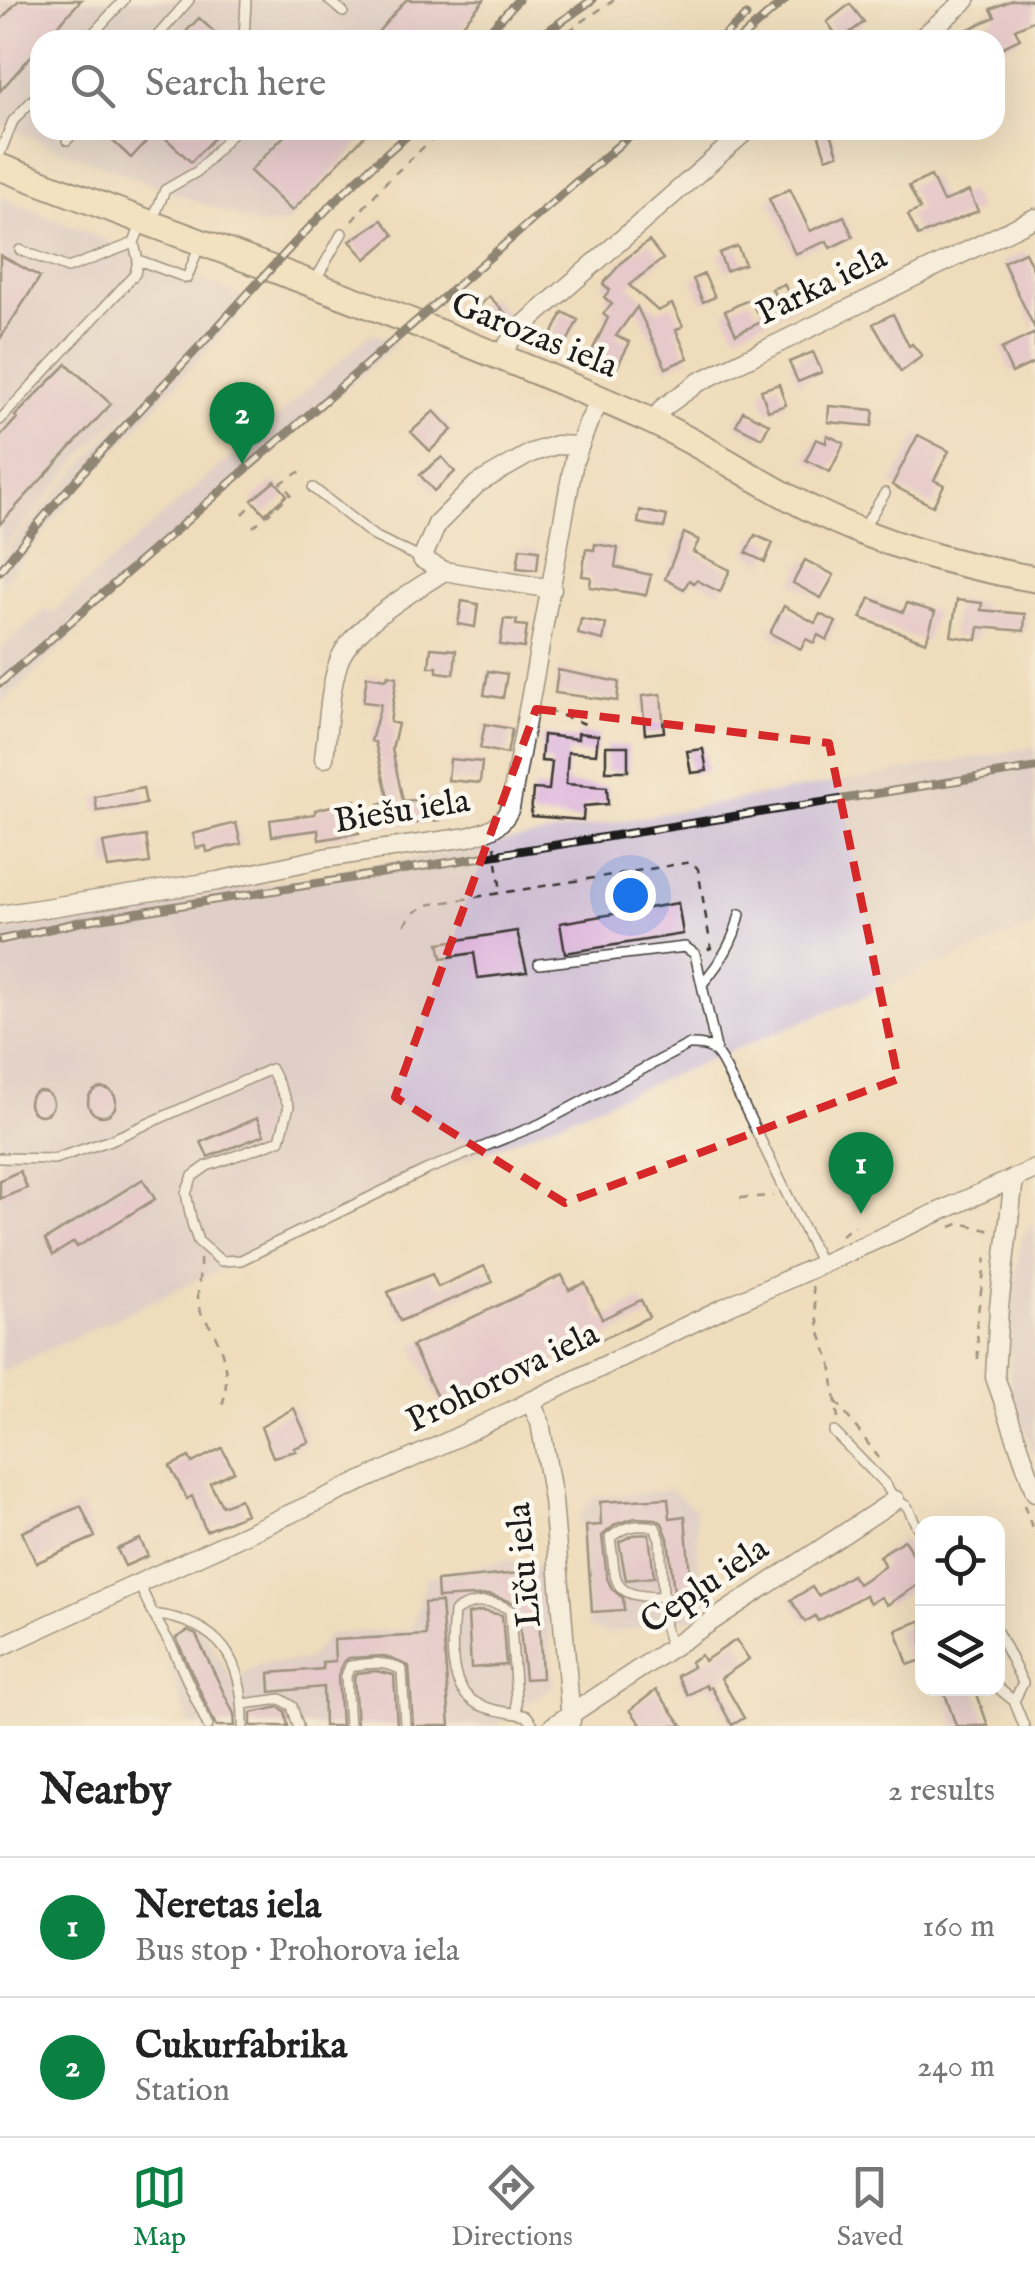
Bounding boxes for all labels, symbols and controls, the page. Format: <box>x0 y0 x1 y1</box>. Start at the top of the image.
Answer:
search box <box>30 30 1005 140</box>
icon: search <box>65 58 120 113</box>
text: Search here <box>145 61 326 109</box>
street label: Parka iela <box>750 235 895 337</box>
street label: Garozas iela <box>444 282 625 390</box>
pin: 2 <box>210 382 274 464</box>
street label: Biešu iela <box>331 779 474 845</box>
your location <box>605 870 656 921</box>
pin: 1 <box>828 1132 894 1214</box>
street label: Prohorova iela <box>399 1312 607 1444</box>
street label: Līču iela <box>497 1500 553 1629</box>
map controls <box>915 1516 1005 1696</box>
button: locate <box>915 1516 1005 1606</box>
street label: Cepļu iela <box>632 1526 778 1645</box>
button: layers <box>915 1606 1005 1696</box>
text: Nearby <box>40 1765 171 1818</box>
text: 2 results <box>888 1771 995 1812</box>
text: Neretas iela <box>135 1883 321 1931</box>
text: 1 <box>67 1907 78 1948</box>
text: 160 m <box>922 1907 995 1948</box>
text: Bus stop · Prohorova iela <box>135 1931 459 1972</box>
text: Cukurfabrika <box>135 2023 347 2071</box>
text: 2 <box>65 2047 80 2088</box>
text: 240 m <box>917 2047 995 2088</box>
text: Station <box>135 2071 230 2112</box>
tab: Map <box>132 2160 187 2255</box>
tab: Directions <box>451 2160 573 2255</box>
tab: Saved <box>837 2160 903 2255</box>

